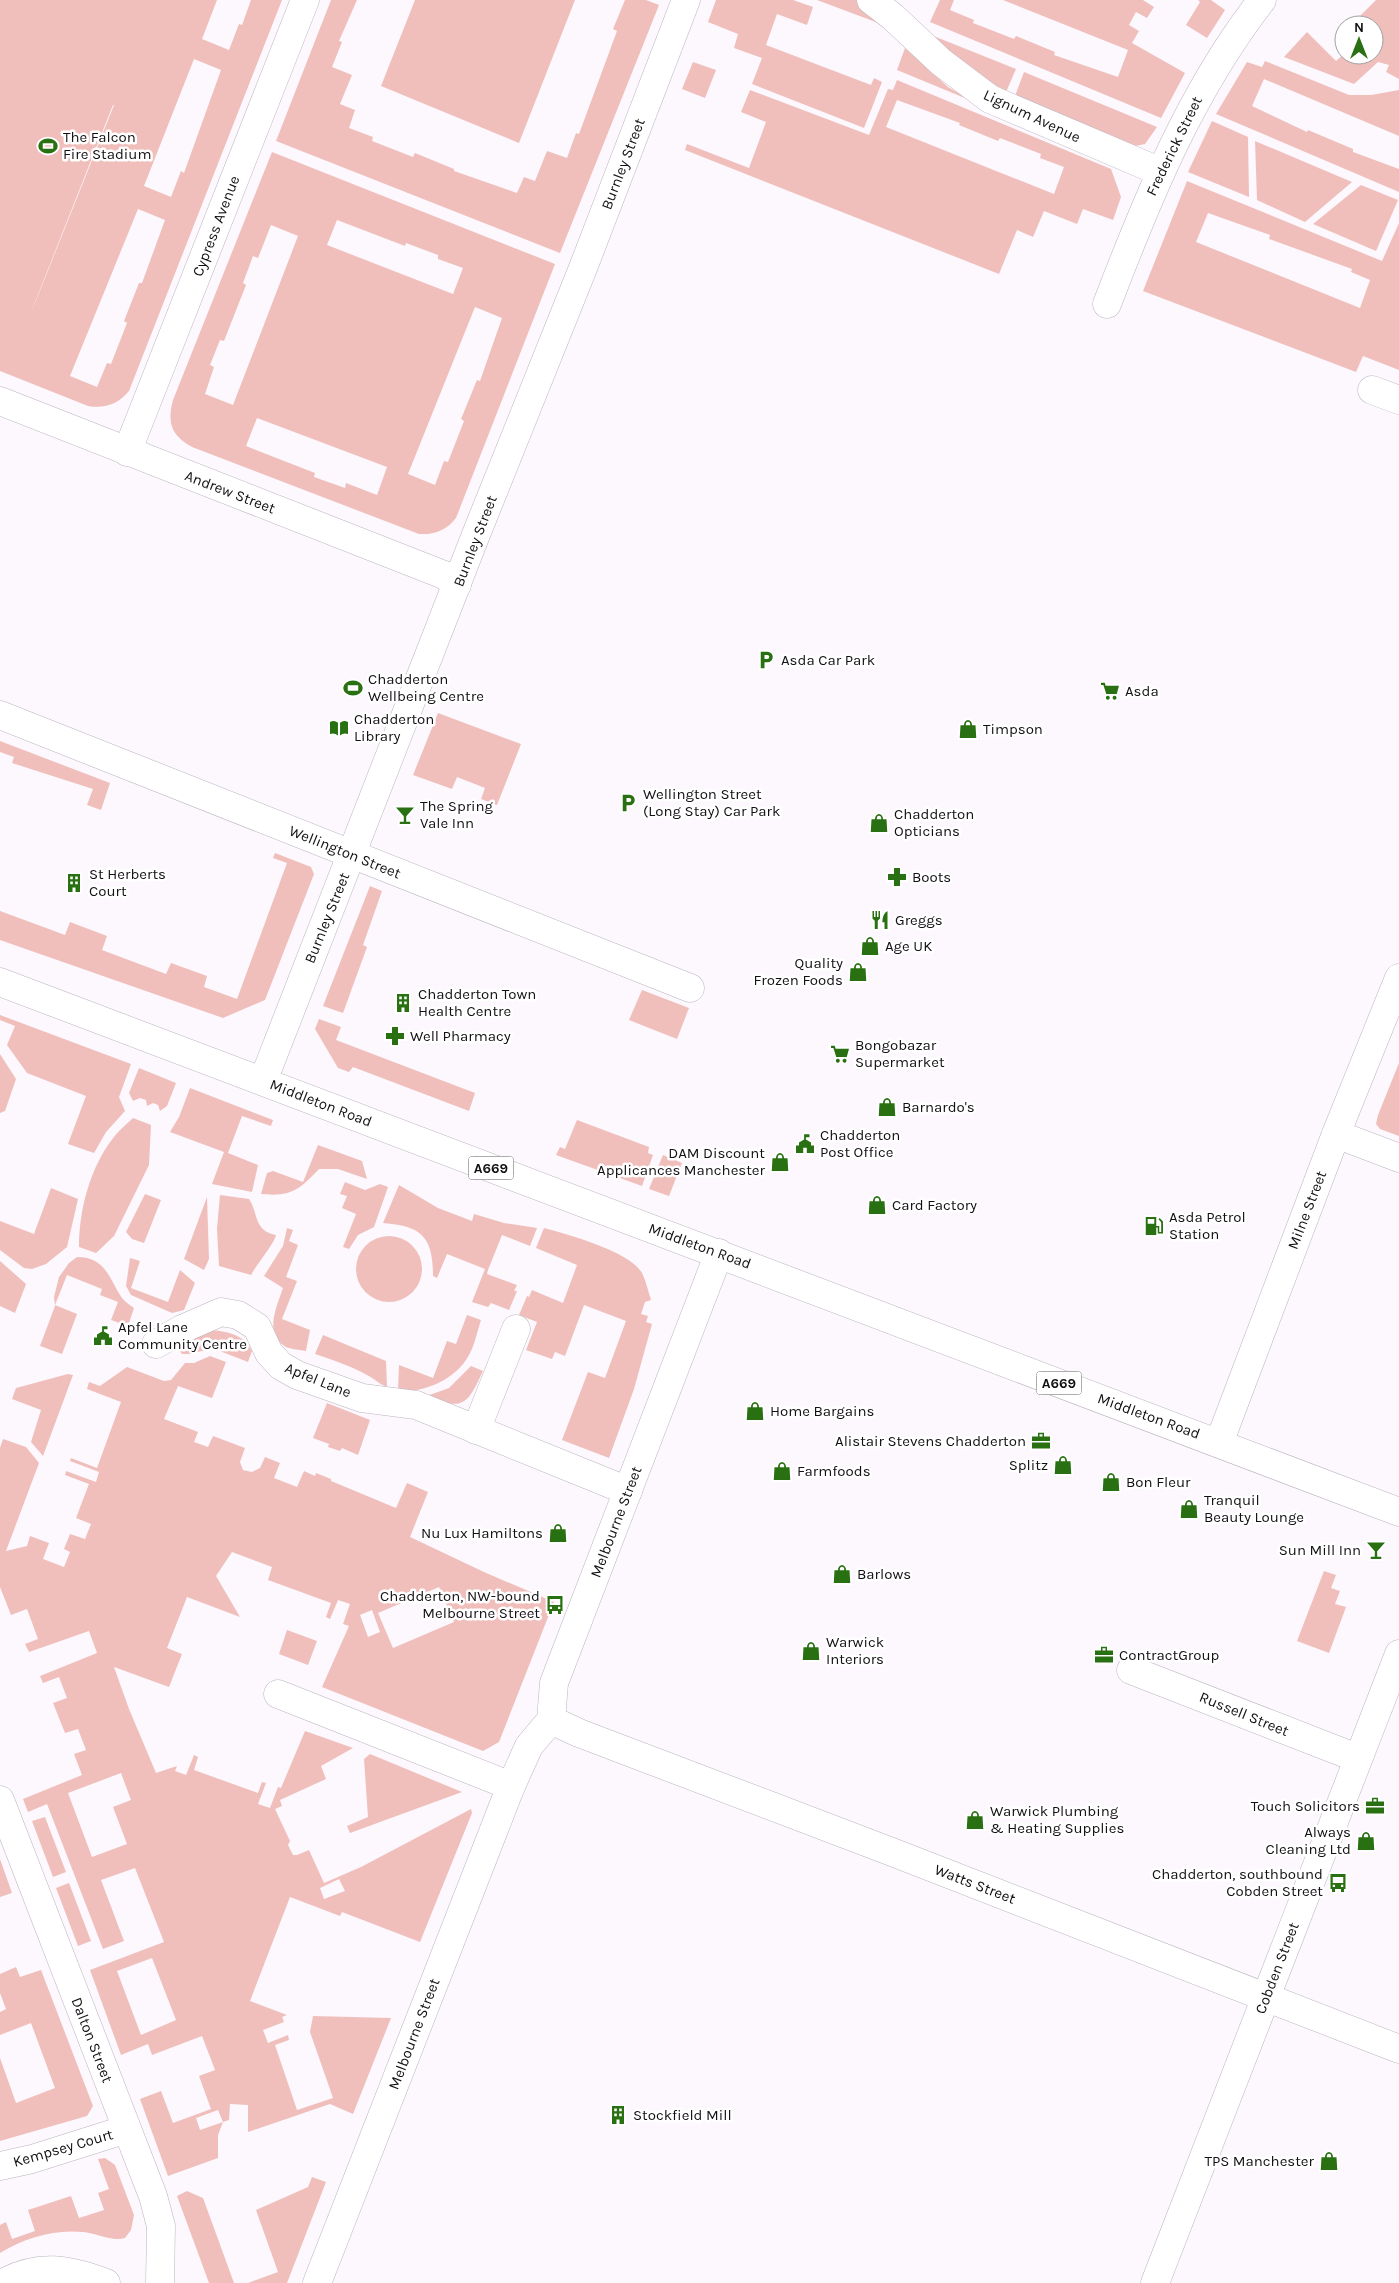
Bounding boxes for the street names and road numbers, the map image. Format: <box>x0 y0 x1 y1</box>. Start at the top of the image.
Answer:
street label: Lignum Avenue <box>981 86 1083 146</box>
street label: Frederick Street <box>1142 93 1206 199</box>
street label: Burnley Street <box>597 115 649 212</box>
street label: Cypress Avenue <box>188 173 244 279</box>
street label: Andrew Street <box>182 467 278 518</box>
street label: Burnley Street <box>449 492 501 589</box>
street label: Wellington Street <box>287 821 404 883</box>
street label: Burnley Street <box>301 870 354 966</box>
street label: Middleton Road <box>267 1075 375 1131</box>
road number: A669 <box>468 1156 514 1180</box>
street label: Milne Street <box>1284 1168 1330 1252</box>
street label: Middleton Road <box>646 1219 754 1273</box>
street label: Apfel Lane <box>282 1359 354 1401</box>
road number: A669 <box>1036 1372 1082 1395</box>
street label: Middleton Road <box>1095 1389 1203 1443</box>
street label: Melbourne Street <box>587 1464 646 1580</box>
street label: Russell Street <box>1197 1688 1292 1740</box>
street label: Watts Street <box>932 1860 1018 1908</box>
street label: Cobden Street <box>1251 1919 1303 2016</box>
street label: Melbourne Street <box>385 1976 444 2092</box>
street label: Dalton Street <box>67 1995 117 2086</box>
street label: Kempsey Court <box>11 2125 115 2171</box>

